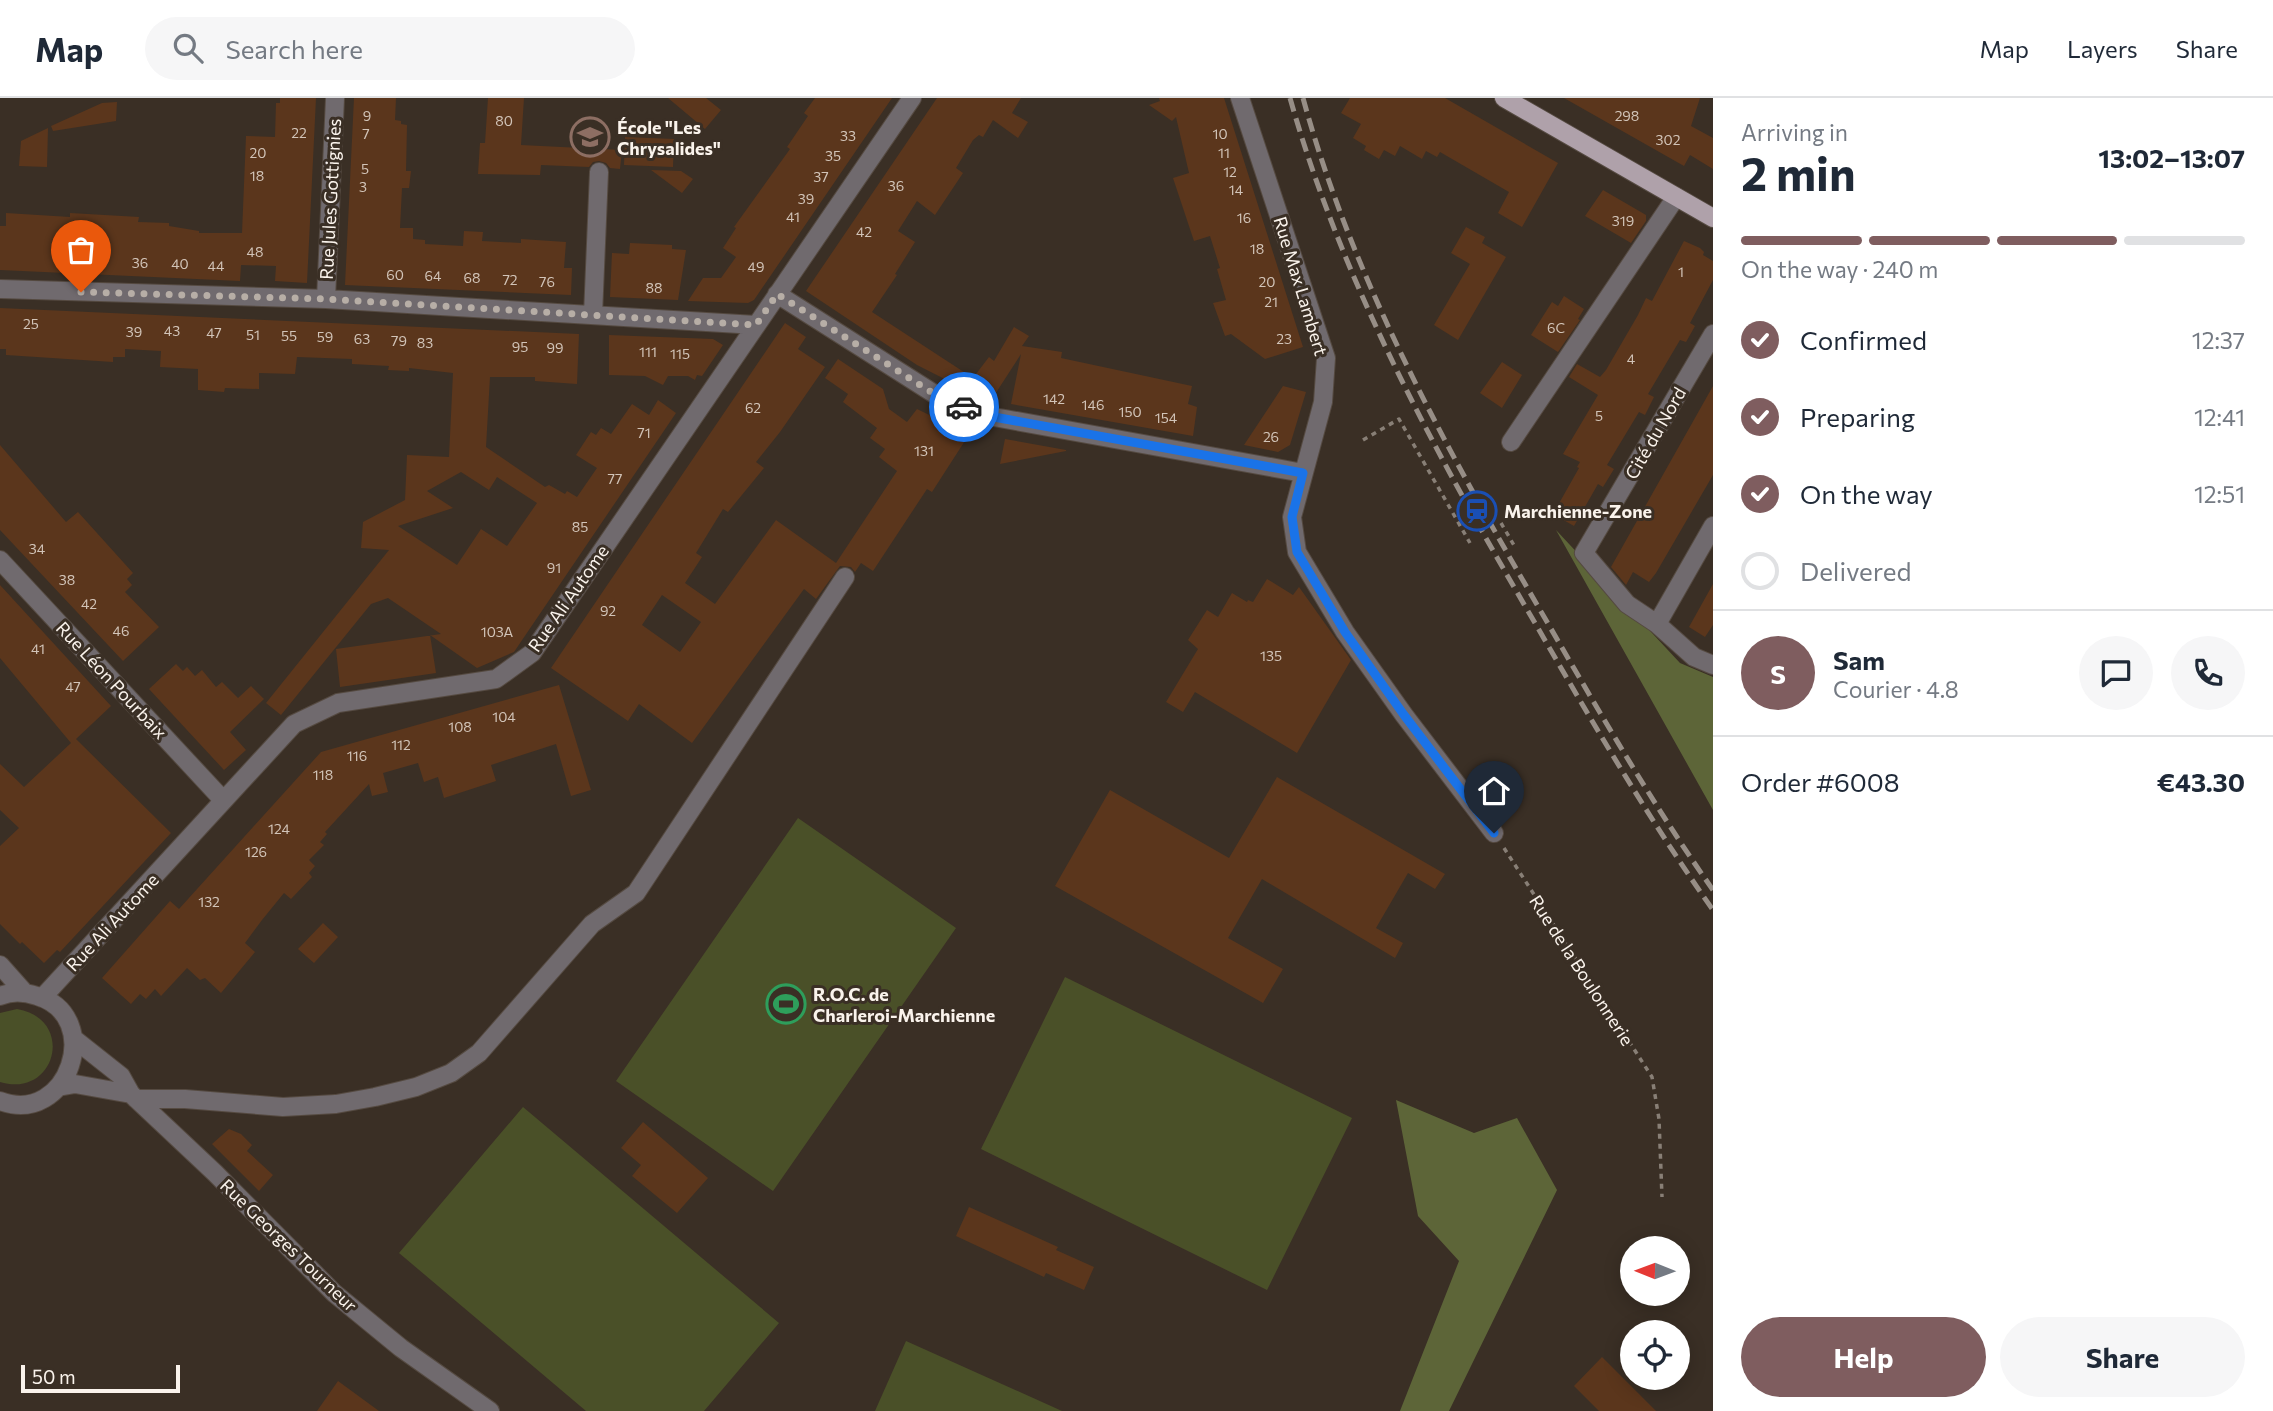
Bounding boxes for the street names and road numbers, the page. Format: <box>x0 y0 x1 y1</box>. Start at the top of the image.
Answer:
street label: Rue Jules Gottignies <box>315 118 345 280</box>
street label: Rue Max Lambert <box>1269 214 1333 358</box>
street label: Cité du Nord <box>1620 383 1690 483</box>
street label: Rue Ali Autome <box>523 540 613 656</box>
street label: Rue Léon Pourbaix <box>52 617 172 744</box>
street label: Rue Ali Autome <box>61 869 163 975</box>
street label: Rue de la Boulonnerie <box>1525 891 1639 1049</box>
street label: Rue Georges Tourneur <box>216 1174 362 1316</box>

